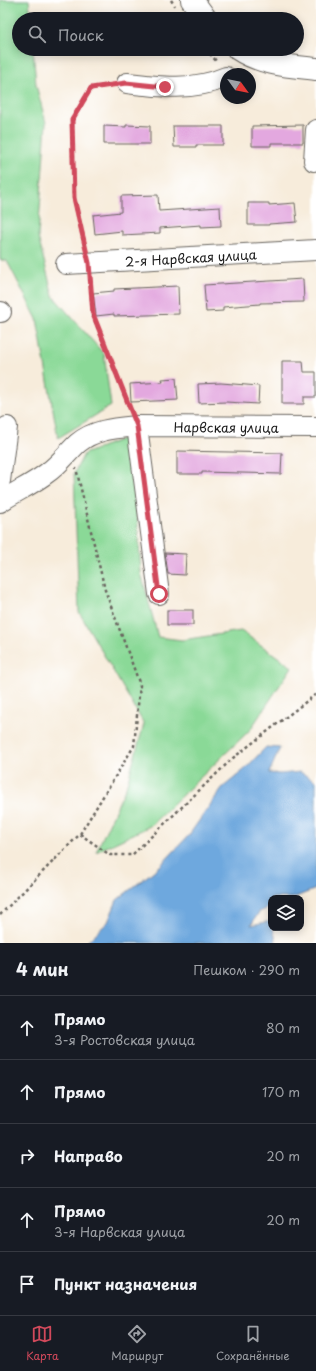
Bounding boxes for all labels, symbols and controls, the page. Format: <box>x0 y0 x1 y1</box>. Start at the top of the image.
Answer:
search box <box>12 12 304 56</box>
icon: search <box>26 23 48 45</box>
text: Поиск <box>58 23 104 46</box>
north arrow <box>220 68 256 104</box>
route end <box>156 78 174 96</box>
street label: 2-я Нарвская улица <box>124 244 258 270</box>
street label: Нарвская улица <box>173 417 280 436</box>
route start <box>150 585 168 603</box>
map controls <box>268 895 304 931</box>
button: layers <box>268 895 304 931</box>
text: 4 мин <box>16 956 69 982</box>
text: Пешком · 290 m <box>193 960 300 979</box>
text: Прямо <box>54 1007 105 1030</box>
icon: ahead <box>16 1017 38 1039</box>
text: 80 m <box>266 1018 300 1037</box>
text: 3-я Ростовская улица <box>54 1030 195 1049</box>
text: Прямо <box>54 1080 105 1103</box>
icon: ahead <box>16 1081 38 1103</box>
text: 170 m <box>262 1082 300 1101</box>
text: Направо <box>54 1144 123 1167</box>
icon: right <box>16 1145 38 1167</box>
text: 20 m <box>266 1146 300 1165</box>
text: Прямо <box>54 1199 105 1222</box>
icon: ahead <box>16 1209 38 1231</box>
text: 20 m <box>266 1210 300 1229</box>
text: 3-я Нарвская улица <box>54 1222 185 1241</box>
text: Пункт назначения <box>54 1272 197 1295</box>
icon: arrive <box>16 1273 38 1295</box>
tab: Карта <box>26 1323 59 1364</box>
tab: Маршрут <box>111 1323 163 1364</box>
tab: Сохранённые <box>216 1323 290 1364</box>

